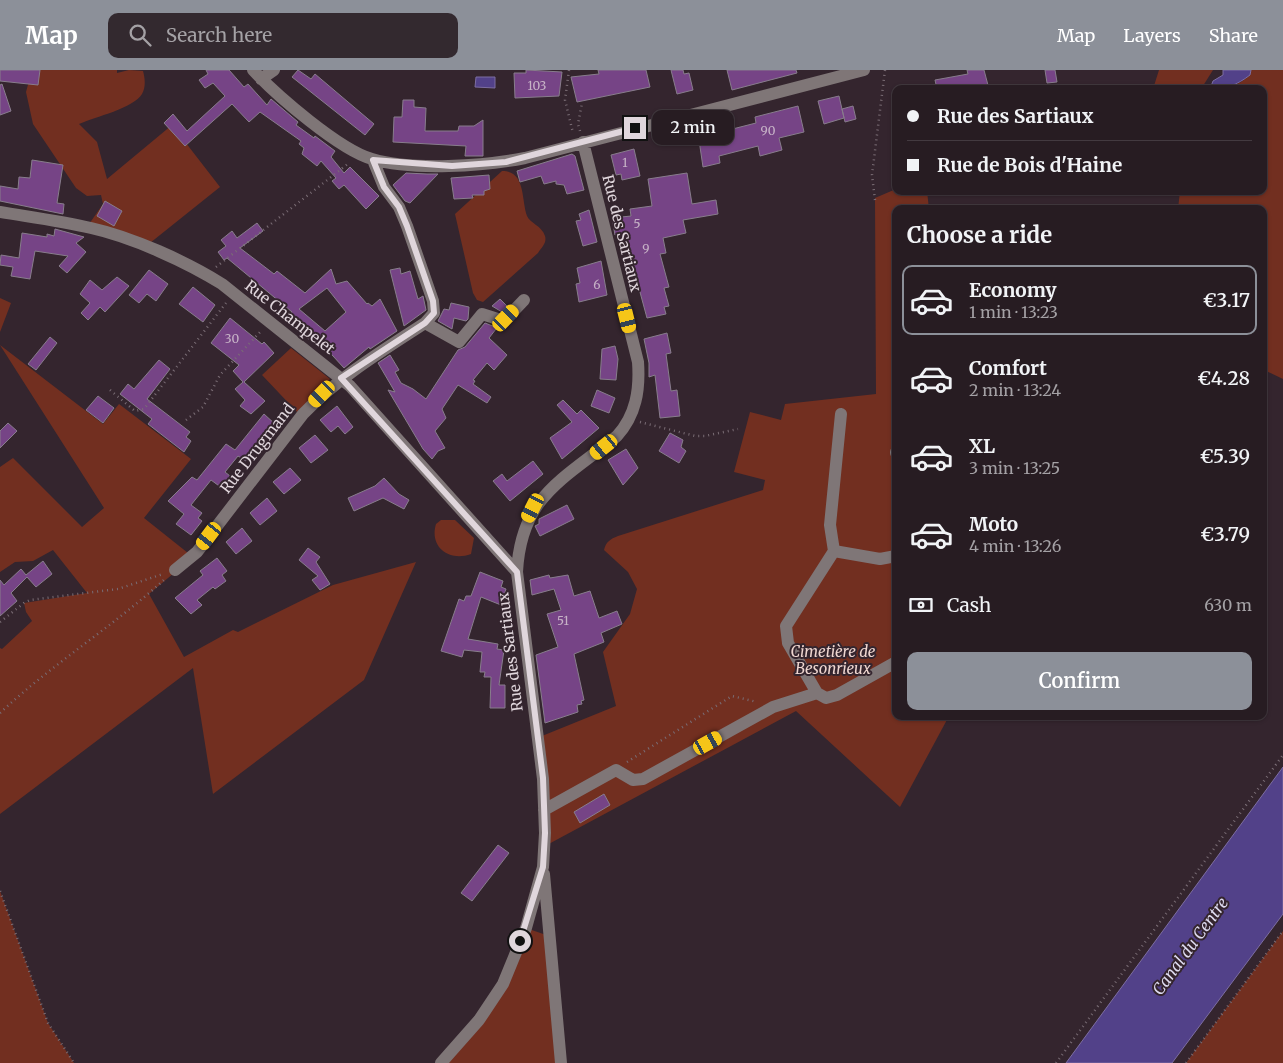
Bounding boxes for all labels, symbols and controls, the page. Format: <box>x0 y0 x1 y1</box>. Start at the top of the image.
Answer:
search box <box>108 13 458 58</box>
text: Map <box>25 20 78 51</box>
icon: search <box>126 21 154 49</box>
text: Search here <box>166 23 272 47</box>
text: Map <box>1057 24 1095 47</box>
text: Layers <box>1123 24 1181 47</box>
text: Share <box>1209 24 1258 47</box>
house number: 103 <box>528 78 547 93</box>
text: Rue des Sartiaux <box>937 104 1093 128</box>
callout: 2 min <box>652 110 735 146</box>
route end <box>624 117 646 139</box>
text: 2 min <box>670 117 716 137</box>
house number: 90 <box>760 123 776 138</box>
text: Rue de Bois d'Haine <box>937 153 1122 177</box>
house number: 1 <box>622 155 628 170</box>
street label: Rue des Sartiaux <box>598 173 646 294</box>
house number: 5 <box>633 216 641 231</box>
text: Choose a ride <box>907 221 1052 249</box>
house number: 9 <box>642 241 650 256</box>
street label: Rue Champelet <box>241 276 339 358</box>
house number: 6 <box>593 277 601 292</box>
icon: car <box>909 278 954 323</box>
text: Economy <box>969 278 1057 302</box>
text: €3.17 <box>1203 288 1250 312</box>
car <box>490 302 521 334</box>
car <box>616 302 637 334</box>
text: 1 min · 13:23 <box>969 302 1058 322</box>
house number: 30 <box>225 331 239 346</box>
icon: car <box>909 356 954 401</box>
text: Comfort <box>969 356 1047 380</box>
text: €4.28 <box>1197 366 1250 390</box>
car <box>306 378 337 410</box>
text: 2 min · 13:24 <box>969 380 1061 400</box>
street label: Rue Drugmand <box>216 399 298 497</box>
car <box>587 432 620 462</box>
icon: car <box>909 434 954 479</box>
text: XL <box>969 434 995 458</box>
text: €5.39 <box>1200 444 1250 468</box>
text: 3 min · 13:25 <box>969 458 1060 478</box>
car <box>519 491 546 525</box>
icon: car <box>909 512 954 557</box>
text: Moto <box>969 512 1018 536</box>
car <box>193 520 224 552</box>
text: €3.79 <box>1200 522 1250 546</box>
text: 4 min · 13:26 <box>969 536 1061 556</box>
street label: Rue des Sartiaux <box>493 591 527 713</box>
icon: cash <box>907 591 935 619</box>
text: Cash <box>947 593 991 617</box>
text: 630 m <box>1204 595 1252 615</box>
house number: 51 <box>557 613 569 628</box>
park label: Cimetière de Besonrieux <box>791 642 876 678</box>
button: Confirm <box>907 652 1252 710</box>
car <box>691 729 724 757</box>
water label: Canal du Centre <box>1148 893 1232 999</box>
route start <box>509 930 531 952</box>

